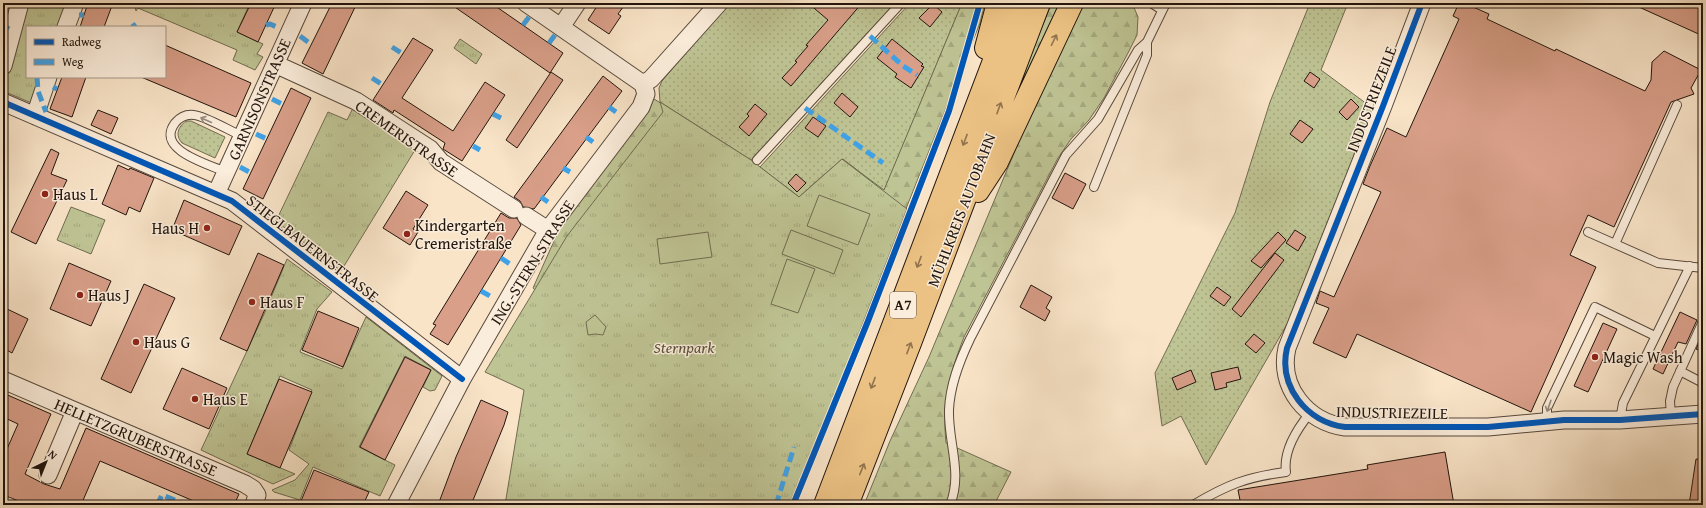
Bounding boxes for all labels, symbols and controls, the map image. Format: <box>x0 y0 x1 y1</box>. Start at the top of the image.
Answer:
legend <box>26 26 166 78</box>
text: Radweg <box>62 33 101 50</box>
street label: GARNISONSTRASSE <box>221 34 297 164</box>
one-way arrow <box>1051 34 1058 46</box>
street label: INDUSTRIEZEILE <box>1340 42 1402 156</box>
text: Weg <box>62 53 83 70</box>
street label: CREMERISTRASSE <box>351 94 463 182</box>
one-way arrow <box>996 103 1004 115</box>
one-way arrow <box>201 116 213 123</box>
street label: MÜHLKREIS AUTOBAHN <box>921 129 1002 291</box>
one-way arrow <box>960 134 968 146</box>
place label: Haus L <box>53 182 98 206</box>
street label: STIEGLBAUERNSTRASSE <box>241 188 385 308</box>
marker: Haus L <box>40 189 50 199</box>
street label: ING.-STERN-STRASSE <box>484 195 580 329</box>
place label: Kindergarten Cremeristraße <box>415 213 512 255</box>
place label: Haus H <box>152 216 199 240</box>
marker: Haus H <box>202 223 212 233</box>
marker: Kindergarten Cremeristraße <box>402 229 412 239</box>
one-way arrow <box>914 255 922 267</box>
place label: Haus J <box>88 283 130 307</box>
marker: Haus J <box>75 290 85 300</box>
place label: Haus F <box>260 290 305 314</box>
road number: A7 <box>890 292 916 318</box>
marker: Haus F <box>247 297 257 307</box>
place label: Haus G <box>144 330 191 354</box>
park label: Sternpark <box>653 335 715 359</box>
marker: Haus G <box>131 337 141 347</box>
one-way arrow <box>905 342 913 354</box>
place label: Magic Wash <box>1603 345 1683 369</box>
marker: Magic Wash <box>1590 352 1600 362</box>
one-way arrow <box>868 377 876 389</box>
place label: Haus E <box>203 387 248 411</box>
street label: HELLETZGRUBERSTRASSE <box>51 392 221 482</box>
marker: Haus E <box>190 394 200 404</box>
street label: INDUSTRIEZEILE <box>1336 399 1448 425</box>
one-way arrow <box>1544 400 1552 412</box>
north arrow <box>26 442 66 482</box>
text: N <box>45 446 61 463</box>
one-way arrow <box>858 463 866 475</box>

